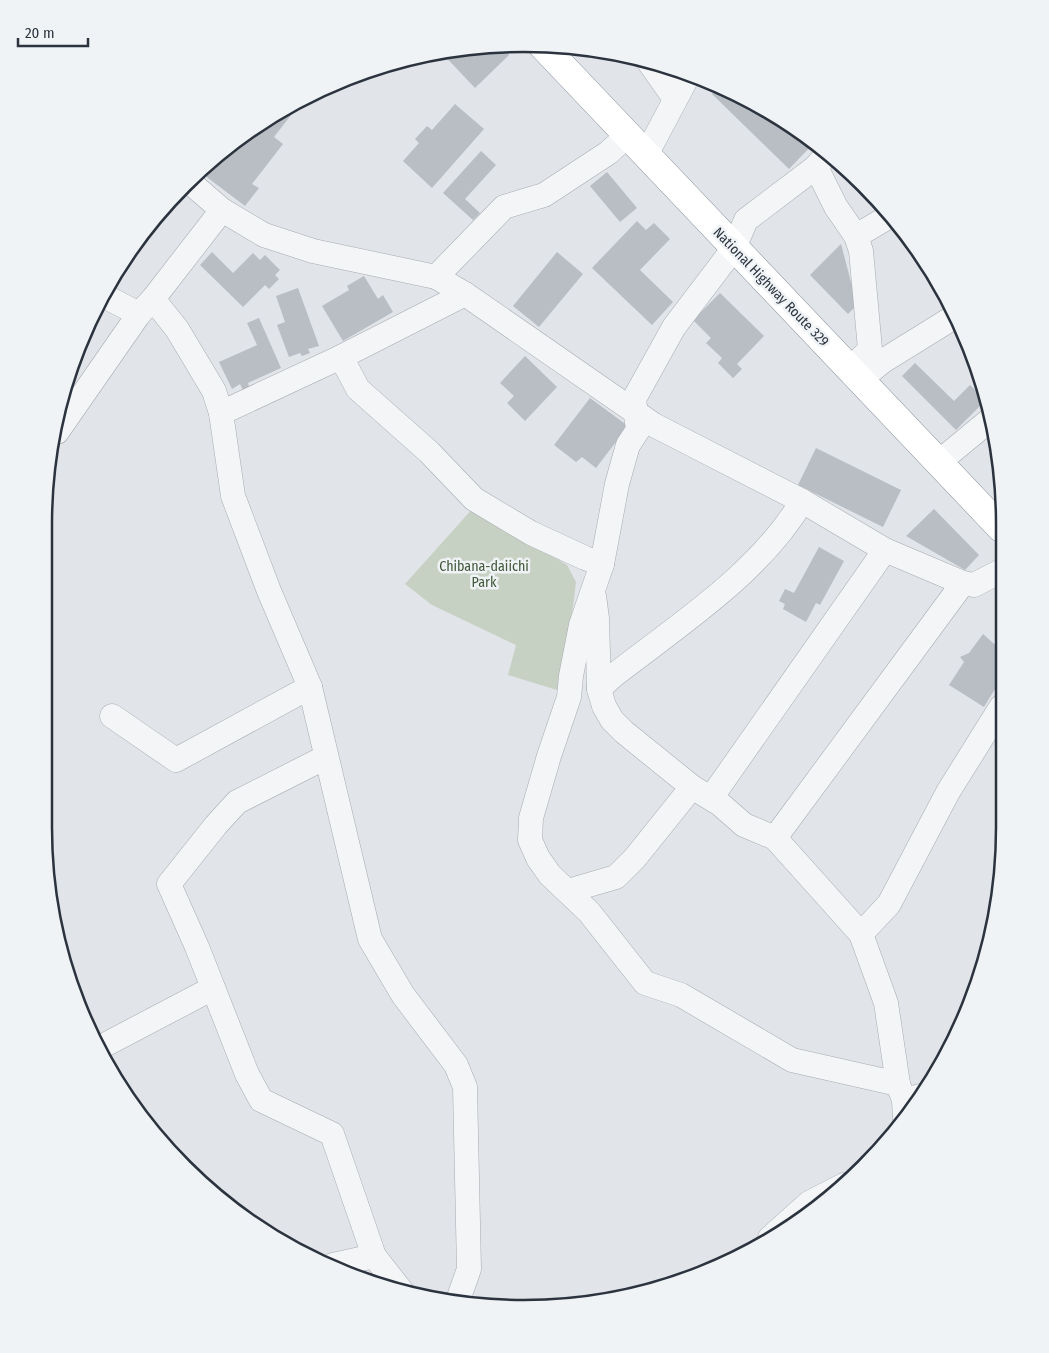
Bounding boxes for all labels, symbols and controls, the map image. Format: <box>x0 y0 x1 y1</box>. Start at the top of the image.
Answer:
scale bar <box>18 15 88 47</box>
text: 20 m <box>25 24 55 42</box>
street label: National Highway Route 329 <box>710 224 832 350</box>
park label: Chibana-daiichi Park <box>439 558 529 591</box>

